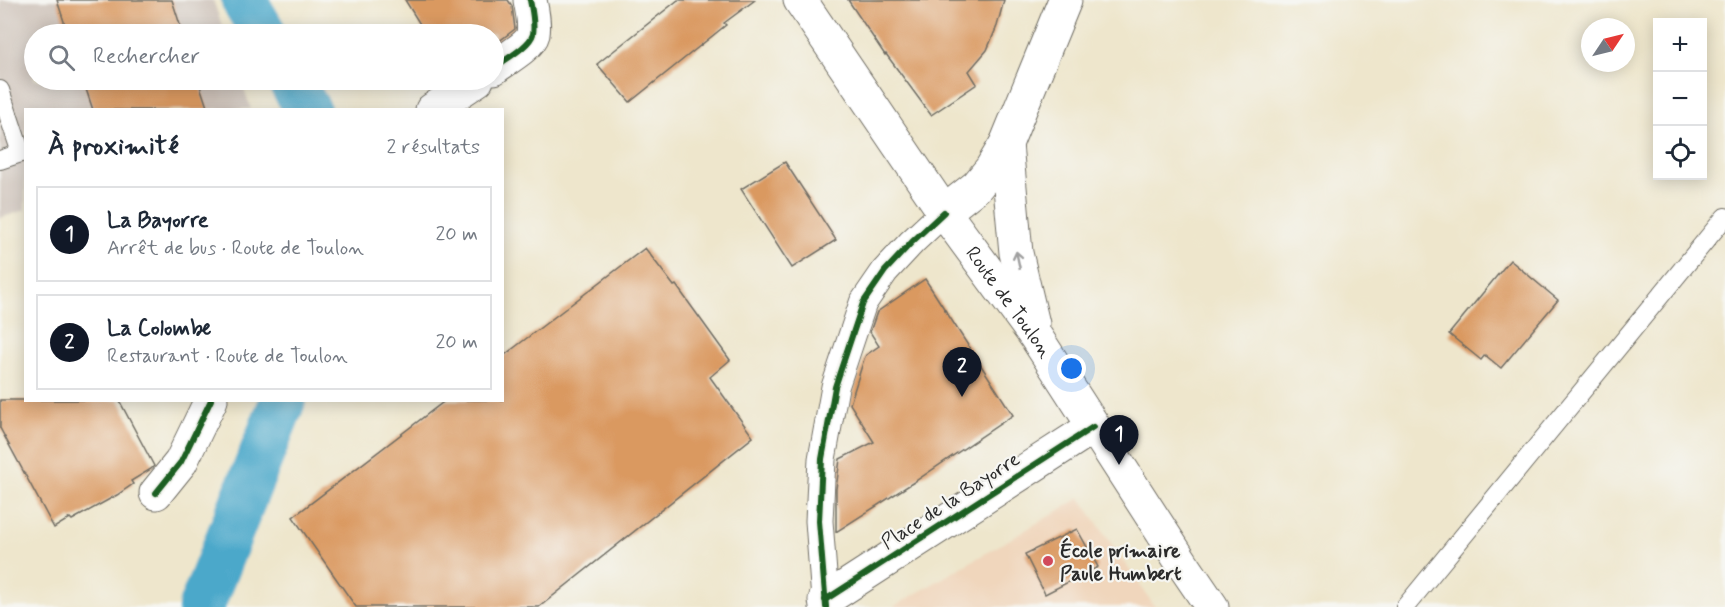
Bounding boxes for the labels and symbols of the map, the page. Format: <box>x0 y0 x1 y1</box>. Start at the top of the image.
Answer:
north arrow <box>1581 18 1635 72</box>
street label: Route de Toulon <box>959 241 1058 364</box>
one-way arrow <box>1012 250 1023 270</box>
pin: 2 <box>942 348 982 397</box>
your location <box>1057 354 1086 383</box>
pin: 1 <box>1100 416 1138 465</box>
street label: Place de la Bayorre <box>876 446 1026 556</box>
place label: École primaire Paule Humbert <box>1060 537 1182 588</box>
marker: École primaire Paule Humbert <box>1041 554 1055 568</box>

